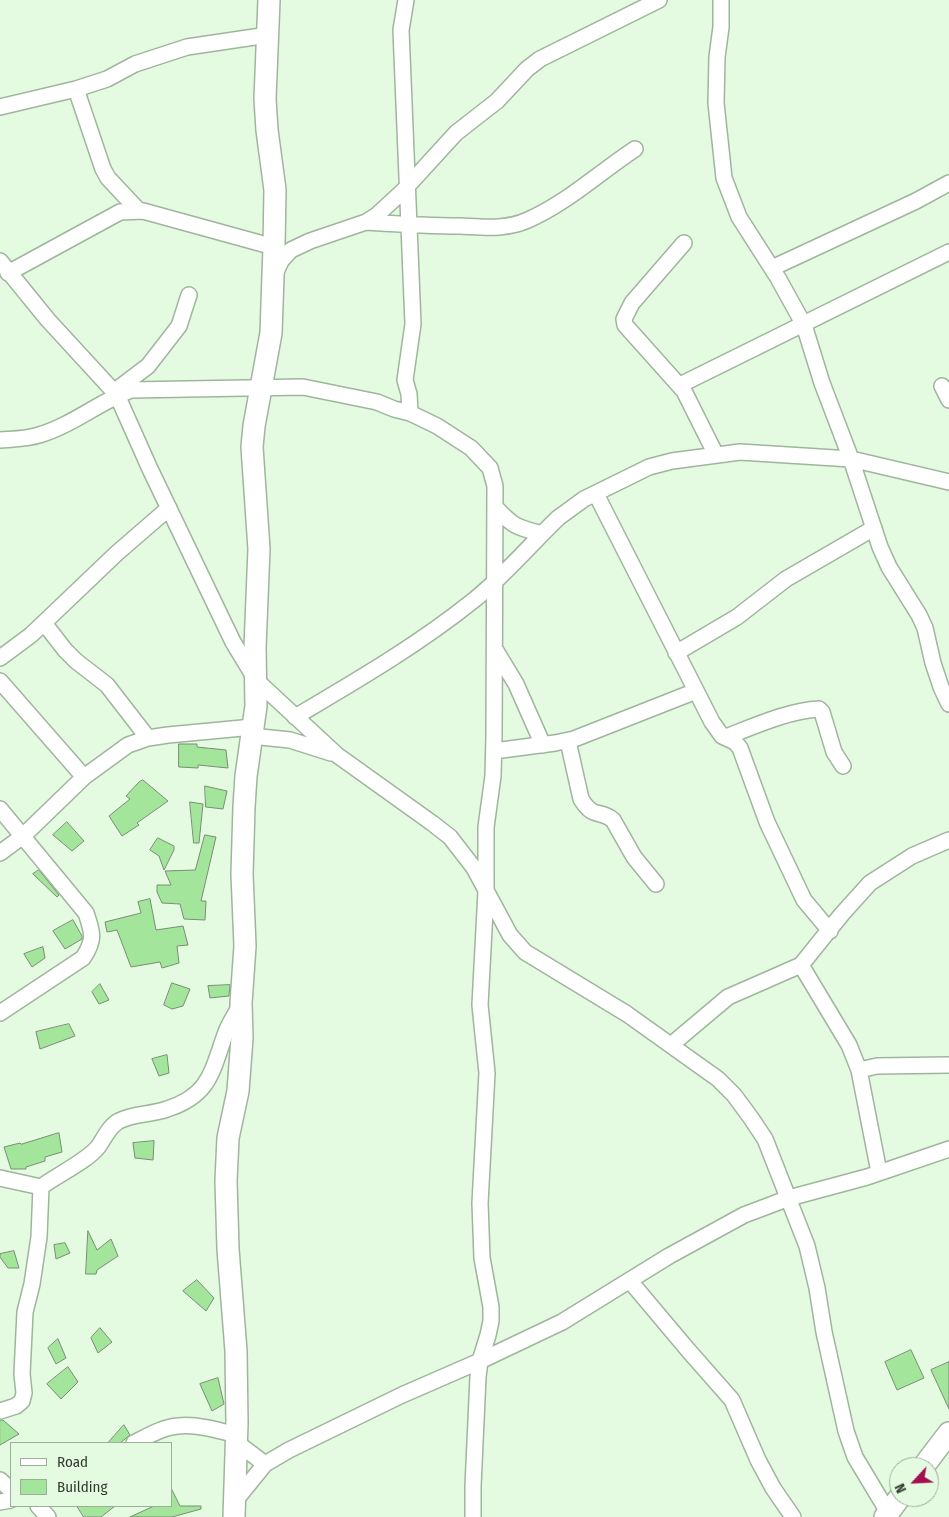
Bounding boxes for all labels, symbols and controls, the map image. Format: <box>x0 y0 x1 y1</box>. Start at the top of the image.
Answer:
legend <box>10 1442 172 1507</box>
text: Road <box>57 1453 88 1471</box>
north arrow <box>889 1457 939 1507</box>
text: Building <box>57 1478 108 1496</box>
text: N <box>891 1481 910 1496</box>

